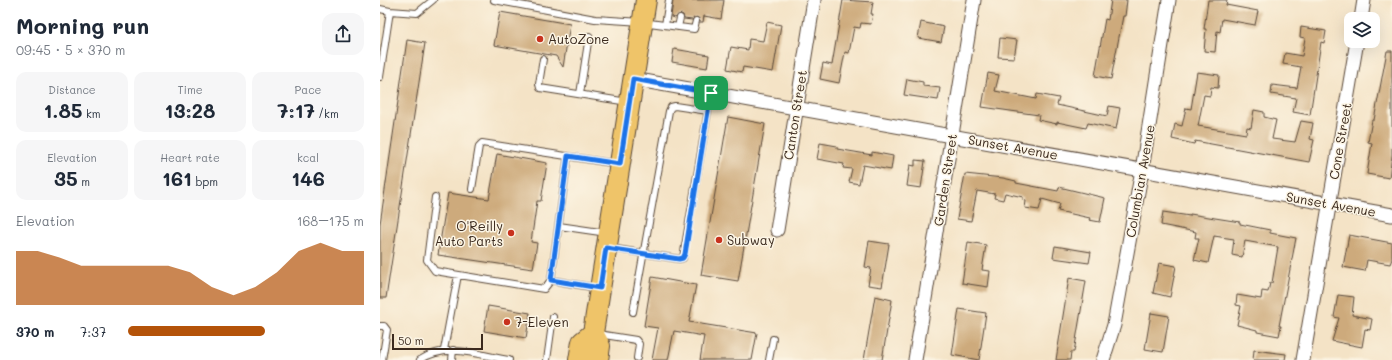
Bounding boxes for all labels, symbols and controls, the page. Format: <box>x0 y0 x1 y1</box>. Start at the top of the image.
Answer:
text: Morning run <box>16 11 149 40</box>
map controls <box>1344 12 1380 48</box>
button: layers <box>1344 12 1380 48</box>
button: share <box>322 13 364 55</box>
place label: AutoZone <box>548 30 609 47</box>
marker: AutoZone <box>535 34 545 44</box>
text: 09:45 · 5 × 370 m <box>16 41 125 58</box>
street label: Canton Street <box>779 69 810 161</box>
pin <box>694 76 728 110</box>
text: Distance <box>48 82 96 97</box>
text: Time <box>177 82 203 97</box>
text: Pace <box>295 82 321 97</box>
icon: arrive <box>700 82 722 104</box>
text: 1.85 <box>43 97 82 123</box>
text: 13:28 <box>165 97 215 123</box>
text: 7:17 <box>277 97 315 123</box>
street label: Cone Street <box>1324 101 1355 181</box>
text: km <box>82 106 101 121</box>
text: /km <box>315 106 339 121</box>
street label: Columbian Avenue <box>1121 123 1158 239</box>
street label: Sunset Avenue <box>967 130 1059 163</box>
street label: Garden Street <box>929 132 960 227</box>
text: Elevation <box>47 150 97 165</box>
text: Heart rate <box>160 150 220 165</box>
text: kcal <box>297 150 319 165</box>
text: 35 <box>54 165 78 191</box>
text: 161 <box>162 165 192 191</box>
text: 146 <box>291 165 325 191</box>
text: m <box>78 174 90 189</box>
text: bpm <box>192 174 218 189</box>
street label: Sunset Avenue <box>1285 187 1377 220</box>
text: Elevation <box>16 212 74 229</box>
text: 168–175 m <box>297 212 364 229</box>
place label: O'Reilly Auto Parts <box>435 217 503 249</box>
marker: O'Reilly Auto Parts <box>506 228 516 238</box>
place label: Subway <box>727 231 775 248</box>
marker: Subway <box>714 235 724 245</box>
place label: 7-Eleven <box>515 313 569 330</box>
marker: 7-Eleven <box>502 317 512 327</box>
text: 370 m <box>16 323 54 340</box>
text: 7:37 <box>80 323 106 340</box>
scale bar <box>392 332 483 351</box>
text: 50 m <box>398 333 424 348</box>

